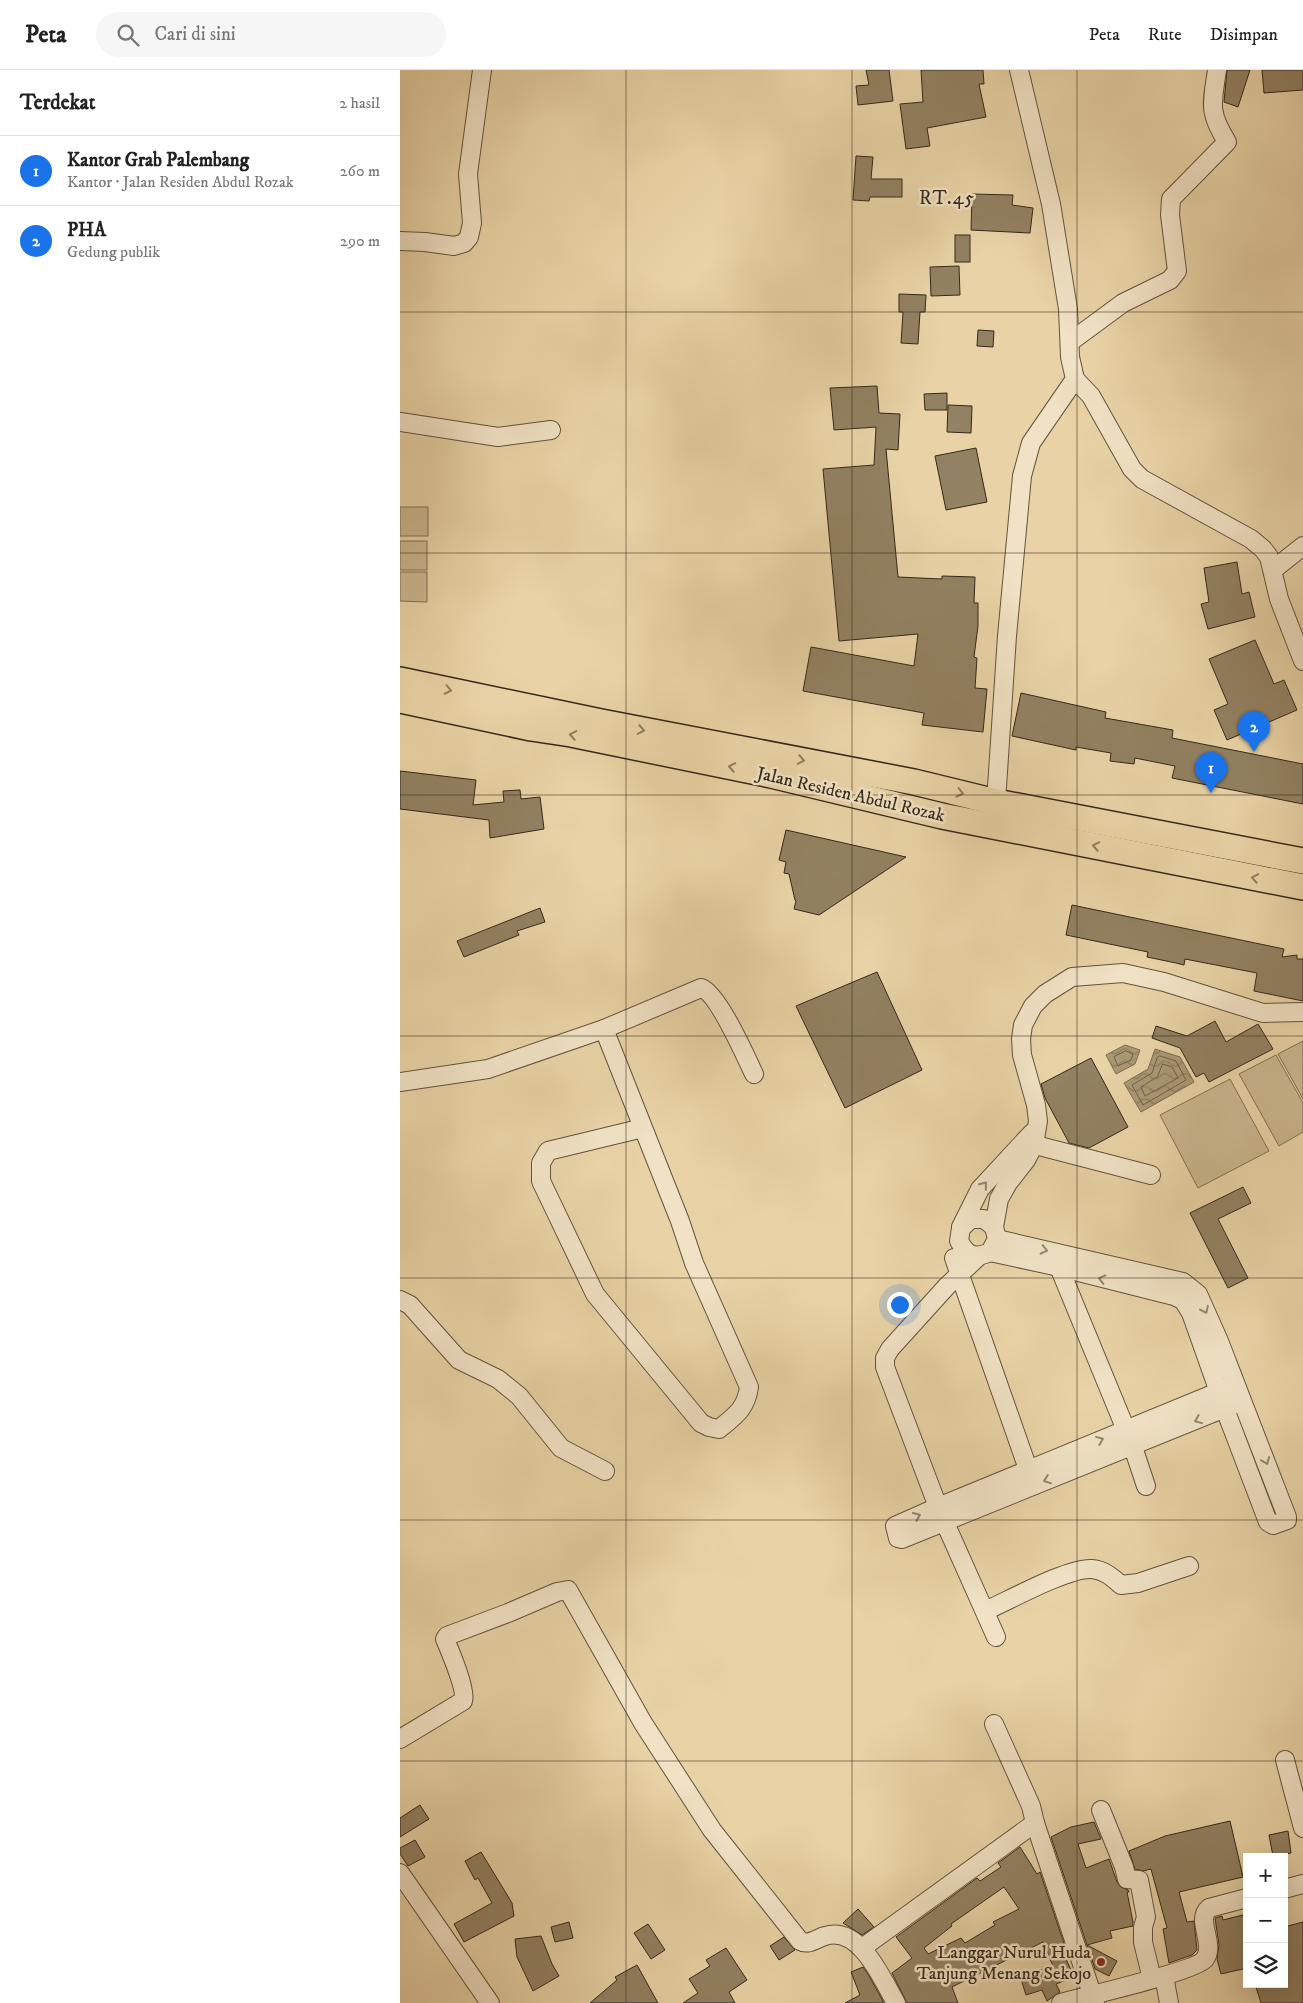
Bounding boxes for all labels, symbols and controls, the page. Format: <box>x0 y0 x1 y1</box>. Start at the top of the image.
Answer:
search box <box>96 12 446 57</box>
text: Peta <box>25 20 66 50</box>
icon: search <box>114 21 142 49</box>
text: Cari di sini <box>154 23 236 46</box>
text: Peta <box>1089 24 1120 46</box>
text: Rute <box>1148 24 1182 46</box>
text: Disimpan <box>1210 24 1278 46</box>
text: Terdekat <box>20 90 95 116</box>
text: 2 hasil <box>339 93 380 113</box>
text: Kantor Grab Palembang <box>67 149 249 172</box>
text: 1 <box>33 161 39 181</box>
text: 260 m <box>340 161 380 181</box>
text: Kantor · Jalan Residen Abdul Rozak <box>67 172 294 192</box>
district label: RT.45 <box>919 187 975 210</box>
text: PHA <box>67 219 106 242</box>
text: 2 <box>32 231 40 251</box>
text: 290 m <box>340 231 380 251</box>
text: Gedung publik <box>67 242 160 262</box>
one-way arrow <box>443 684 452 695</box>
pin: 2 <box>1238 711 1270 752</box>
one-way arrow <box>637 724 645 735</box>
one-way arrow <box>568 730 577 741</box>
pin: 1 <box>1195 752 1227 793</box>
one-way arrow <box>796 755 805 765</box>
one-way arrow <box>727 762 736 773</box>
street label: Jalan Residen Abdul Rozak <box>753 762 947 827</box>
one-way arrow <box>955 787 964 798</box>
one-way arrow <box>1091 841 1100 852</box>
one-way arrow <box>1251 873 1260 883</box>
one-way arrow <box>978 1182 986 1191</box>
one-way arrow <box>1040 1244 1049 1255</box>
one-way arrow <box>1098 1274 1106 1284</box>
your location <box>887 1292 913 1318</box>
one-way arrow <box>1199 1305 1210 1314</box>
one-way arrow <box>1194 1414 1203 1425</box>
one-way arrow <box>1095 1436 1103 1446</box>
one-way arrow <box>1260 1456 1270 1465</box>
one-way arrow <box>1043 1474 1052 1485</box>
one-way arrow <box>912 1512 921 1523</box>
map controls <box>1243 1853 1288 1988</box>
button: + <box>1243 1853 1288 1898</box>
button: − <box>1243 1898 1288 1943</box>
place label: Langgar Nurul Huda Tanjung Menang Sekojo <box>917 1942 1091 1985</box>
button: layers <box>1243 1943 1288 1988</box>
marker: Langgar Nurul Huda Tanjung Menang Sekojo <box>1095 1956 1107 1968</box>

